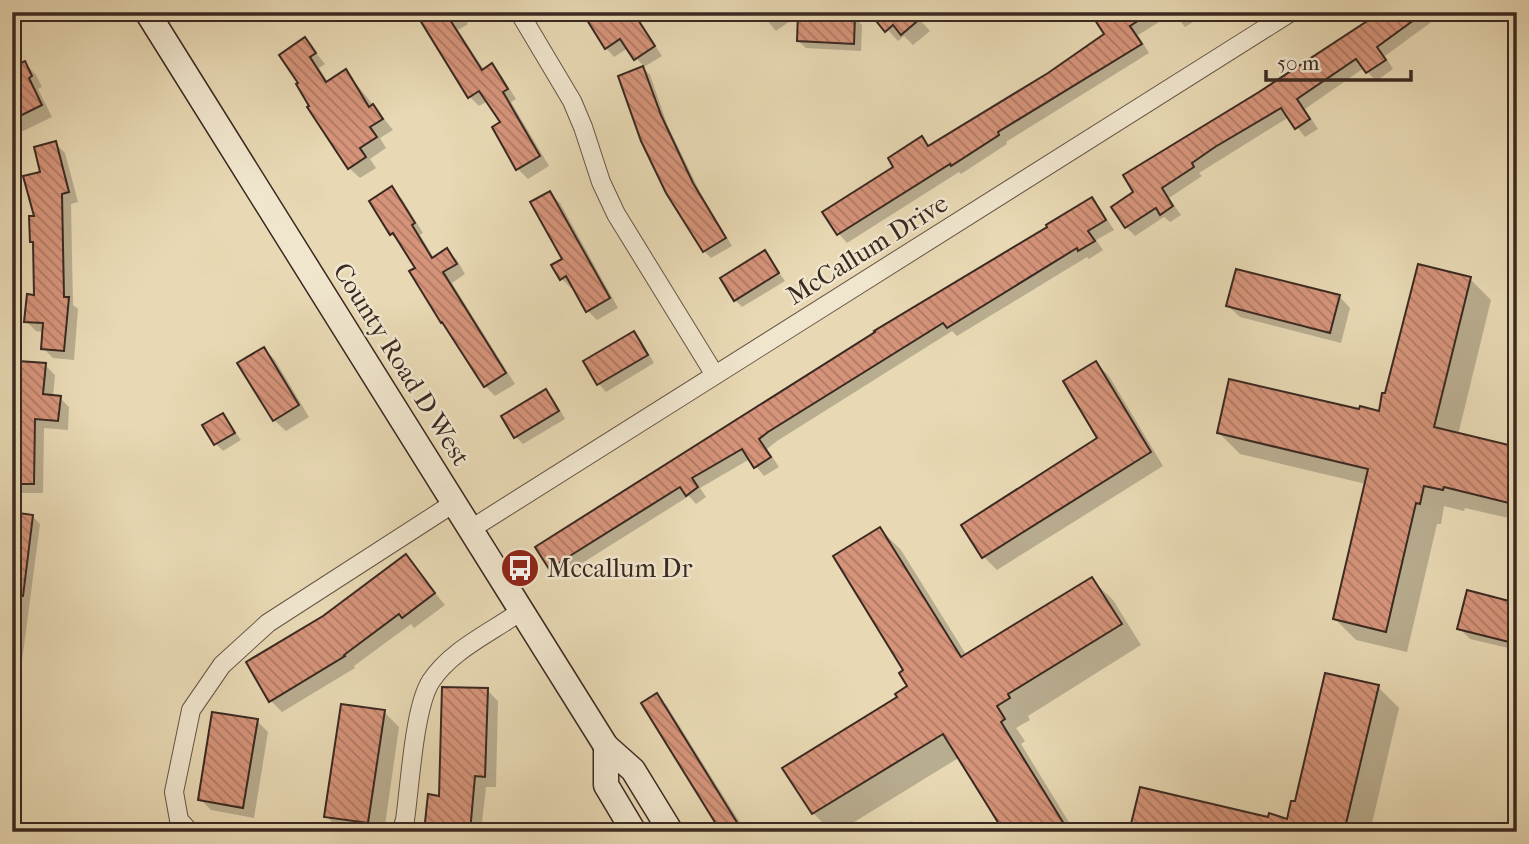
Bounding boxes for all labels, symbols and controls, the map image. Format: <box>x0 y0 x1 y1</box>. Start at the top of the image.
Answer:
scale bar <box>1266 38 1412 82</box>
text: 50 m <box>1277 51 1320 75</box>
street label: McCallum Drive <box>781 187 954 311</box>
street label: County Road D West <box>327 257 477 472</box>
bus stop icon: Mccallum Dr <box>499 547 541 589</box>
place label: Mccallum Dr <box>547 553 693 584</box>

